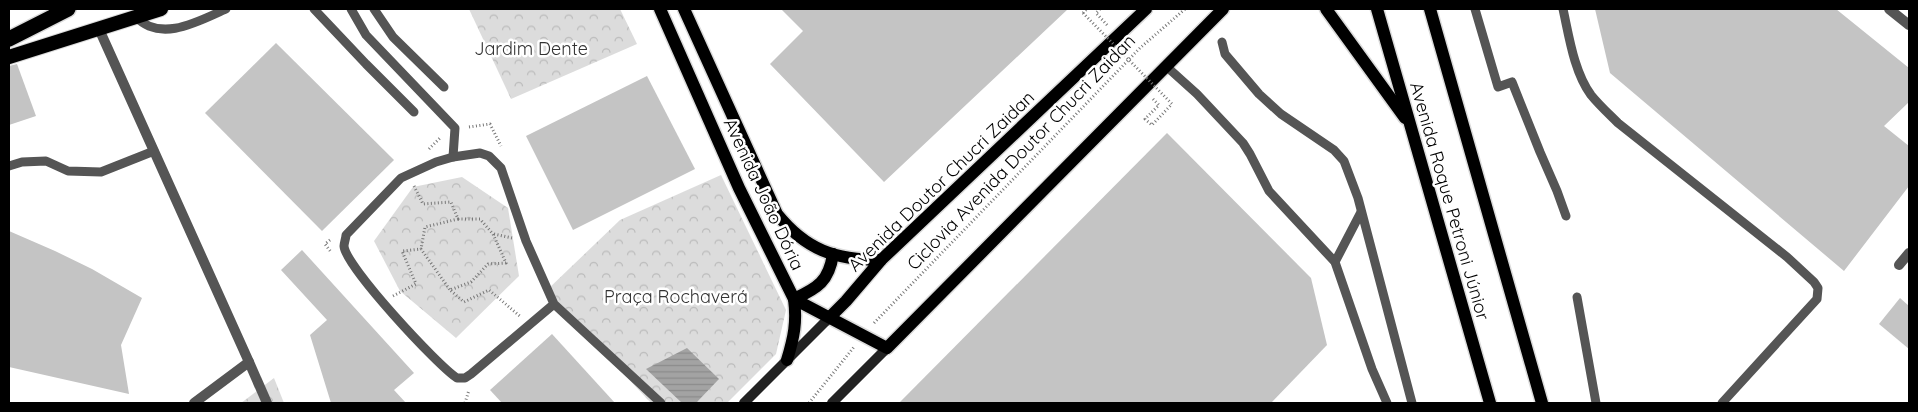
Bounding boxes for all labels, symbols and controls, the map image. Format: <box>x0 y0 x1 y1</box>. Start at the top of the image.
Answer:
street label: Ciclovia Avenida Doutor Chucri Zaidan <box>902 30 1140 274</box>
park label: Jardim Dente <box>474 37 588 60</box>
street label: Avenida Roque Petroni Júnior <box>1405 79 1495 323</box>
street label: Avenida Doutor Chucri Zaidan <box>843 86 1039 276</box>
street label: Avenida João Dória <box>719 114 809 274</box>
park label: Praça Rochaverá <box>604 285 748 308</box>

